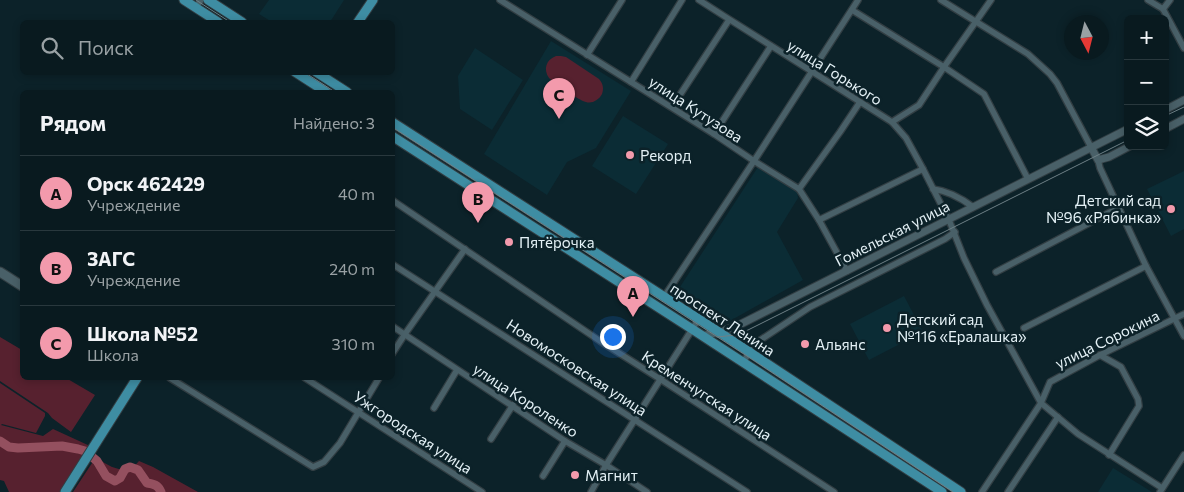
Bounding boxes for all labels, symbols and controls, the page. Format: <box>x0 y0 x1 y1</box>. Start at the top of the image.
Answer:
north arrow <box>1064 15 1109 60</box>
map controls <box>1124 15 1169 150</box>
button: + <box>1124 15 1169 60</box>
search box <box>20 20 395 75</box>
icon: search <box>38 34 66 62</box>
text: Поиск <box>78 36 134 59</box>
street label: улица Горького <box>784 36 886 108</box>
button: − <box>1124 60 1169 105</box>
street label: улица Кутузова <box>646 72 746 146</box>
pin: C <box>543 78 575 119</box>
button: layers <box>1124 105 1169 150</box>
text: Рядом <box>40 110 106 135</box>
text: Найдено: 3 <box>293 113 375 132</box>
place label: Рекорд <box>640 146 691 164</box>
marker: Рекорд <box>624 149 636 161</box>
text: Орск 462429 <box>87 172 205 195</box>
pin: B <box>462 182 494 223</box>
text: A <box>50 184 62 203</box>
text: 40 m <box>338 184 375 203</box>
place label: Детский сад №96 «Рябинка» <box>1046 191 1161 226</box>
text: Учреждение <box>87 195 180 214</box>
street label: Гомельская улица <box>832 196 952 270</box>
marker: Детский сад №96 «Рябинка» <box>1165 203 1177 215</box>
place label: Пятёрочка <box>519 233 594 251</box>
marker: Пятёрочка <box>503 236 515 248</box>
text: ЗАГС <box>87 247 135 270</box>
text: B <box>51 259 61 278</box>
text: 240 m <box>329 259 375 278</box>
text: Учреждение <box>87 270 180 289</box>
pin: A <box>617 276 649 317</box>
street label: проспект Ленина <box>667 279 779 359</box>
street label: улица Сорокина <box>1052 306 1162 372</box>
place label: Детский сад №116 «Ералашка» <box>897 310 1027 345</box>
street label: Новомосковская улица <box>503 315 651 419</box>
text: Школа №52 <box>87 322 198 345</box>
marker: Детский сад №116 «Ералашка» <box>881 322 893 334</box>
your location <box>600 324 626 350</box>
text: C <box>51 334 61 353</box>
text: 310 m <box>332 334 375 353</box>
place label: Альянс <box>815 335 866 353</box>
marker: Альянс <box>799 338 811 350</box>
text: Школа <box>87 345 139 364</box>
street label: Кременчугская улица <box>639 346 775 444</box>
street label: улица Короленко <box>470 359 582 441</box>
street label: Ужгородская улица <box>350 387 476 477</box>
place label: Магнит <box>585 466 638 484</box>
marker: Магнит <box>569 469 581 481</box>

